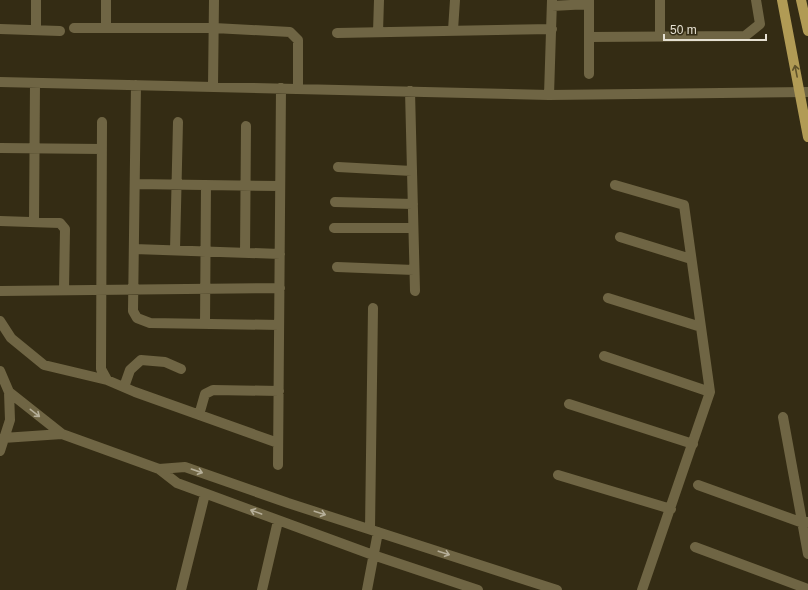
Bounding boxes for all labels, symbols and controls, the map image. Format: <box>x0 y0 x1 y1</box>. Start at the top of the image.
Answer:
scale bar <box>664 16 766 42</box>
text: 50 m <box>670 23 697 37</box>
one-way arrow <box>791 65 799 78</box>
one-way arrow <box>30 409 41 417</box>
one-way arrow <box>191 468 203 476</box>
one-way arrow <box>250 507 262 515</box>
one-way arrow <box>314 510 327 517</box>
one-way arrow <box>438 550 450 558</box>

